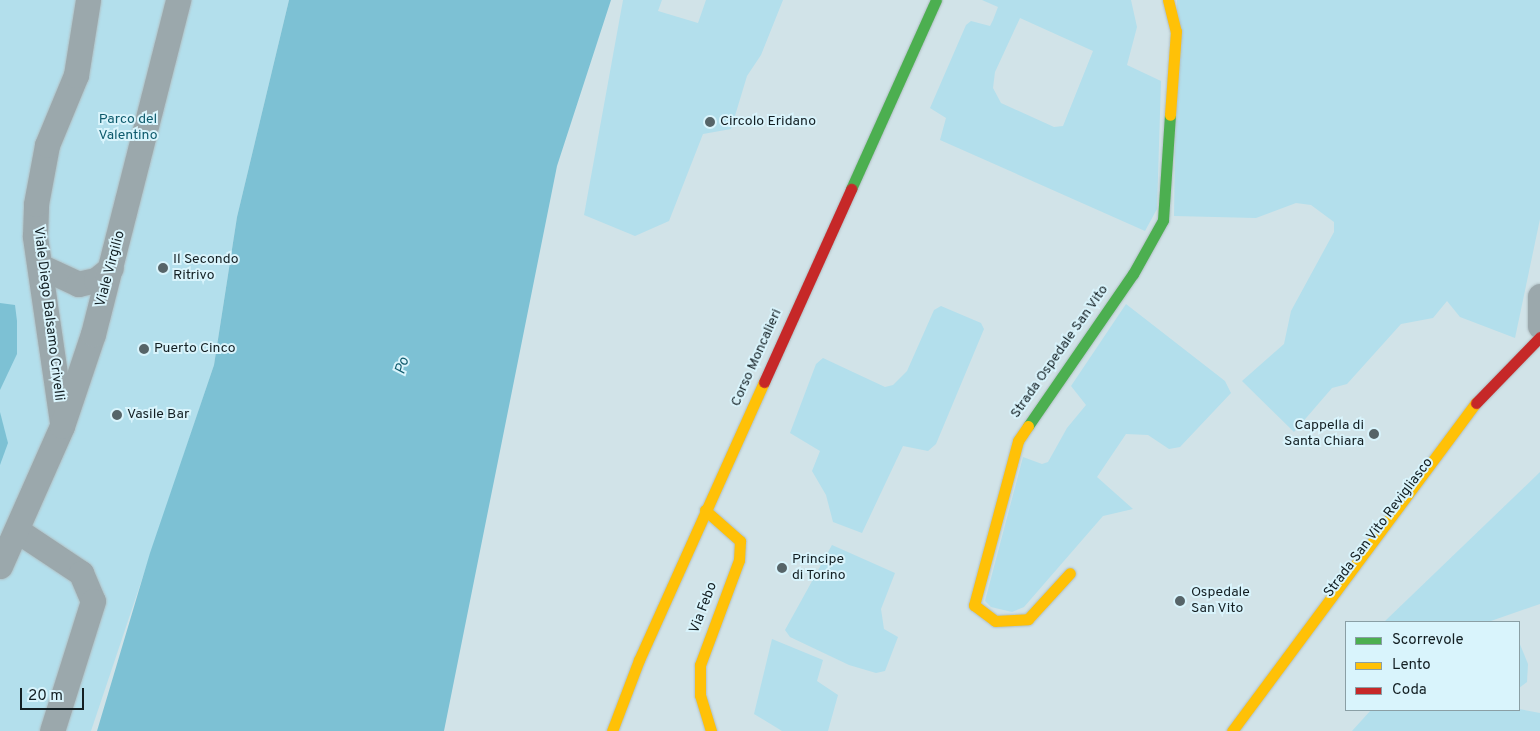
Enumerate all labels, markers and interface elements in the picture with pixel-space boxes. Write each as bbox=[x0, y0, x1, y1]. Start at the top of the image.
park label: Parco del Valentino bbox=[99, 112, 157, 144]
place label: Circolo Eridano bbox=[720, 114, 816, 130]
marker: Circolo Eridano bbox=[704, 116, 716, 128]
street label: Viale Diego Balsamo Crivelli bbox=[29, 226, 67, 402]
street label: Viale Virgilio bbox=[93, 229, 129, 309]
place label: Il Secondo Ritrivo bbox=[173, 252, 238, 284]
marker: Il Secondo Ritrivo bbox=[157, 262, 169, 274]
street label: Strada Ospedale San Vito bbox=[1008, 282, 1112, 422]
street label: Corso Moncalieri bbox=[728, 307, 786, 409]
place label: Puerto Cinco bbox=[154, 341, 236, 357]
marker: Puerto Cinco bbox=[138, 343, 150, 355]
water label: Po bbox=[392, 355, 414, 377]
place label: Vasile Bar bbox=[127, 407, 189, 423]
marker: Vasile Bar bbox=[111, 409, 123, 421]
place label: Cappella di Santa Chiara bbox=[1284, 418, 1364, 451]
marker: Cappella di Santa Chiara bbox=[1368, 428, 1380, 440]
street label: Strada San Vito Revigliasco bbox=[1321, 455, 1437, 601]
place label: Principe di Torino bbox=[792, 552, 846, 584]
marker: Principe di Torino bbox=[776, 562, 788, 574]
street label: Via Febo bbox=[687, 580, 721, 636]
place label: Ospedale San Vito bbox=[1191, 585, 1250, 618]
marker: Ospedale San Vito bbox=[1173, 594, 1187, 608]
legend bbox=[1345, 621, 1520, 711]
text: Scorrevole bbox=[1392, 631, 1464, 650]
text: Lento bbox=[1392, 656, 1431, 675]
scale bar bbox=[22, 678, 86, 710]
text: Coda bbox=[1392, 681, 1427, 700]
text: 20 m bbox=[28, 687, 63, 706]

